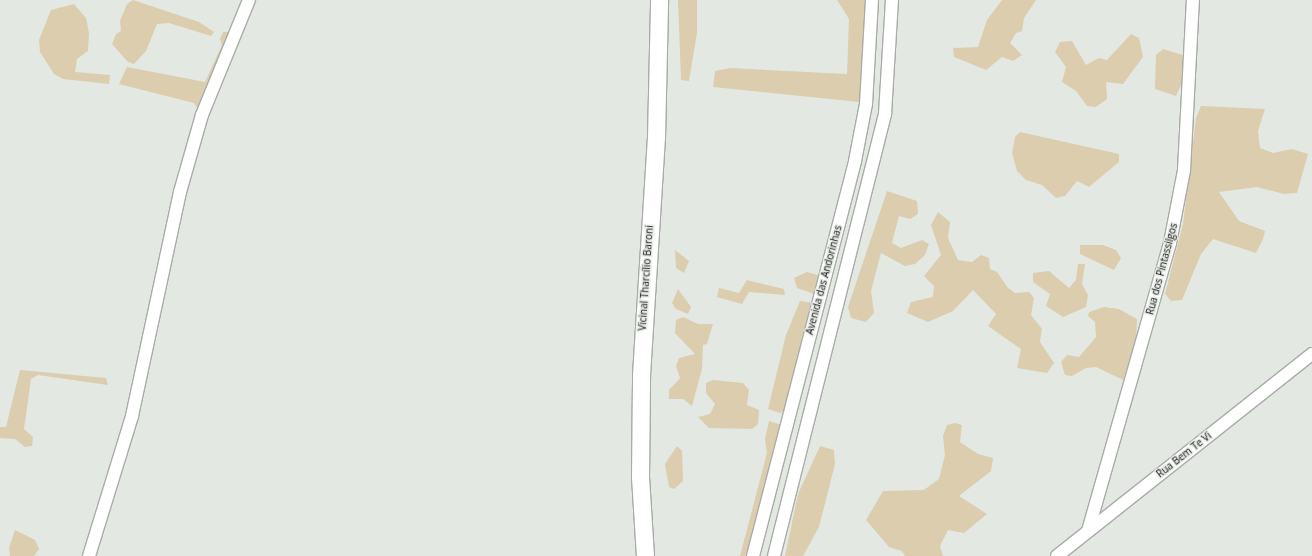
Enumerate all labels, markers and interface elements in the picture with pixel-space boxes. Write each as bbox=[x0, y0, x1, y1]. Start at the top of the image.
street label: Rua dos Pintassilgos bbox=[1144, 222, 1180, 316]
street label: Avenida das Andorinhas bbox=[804, 224, 844, 336]
street label: Vicinal Tharcílio Baroni bbox=[636, 225, 656, 331]
street label: Rua Bem Te Vi bbox=[1154, 430, 1214, 480]

